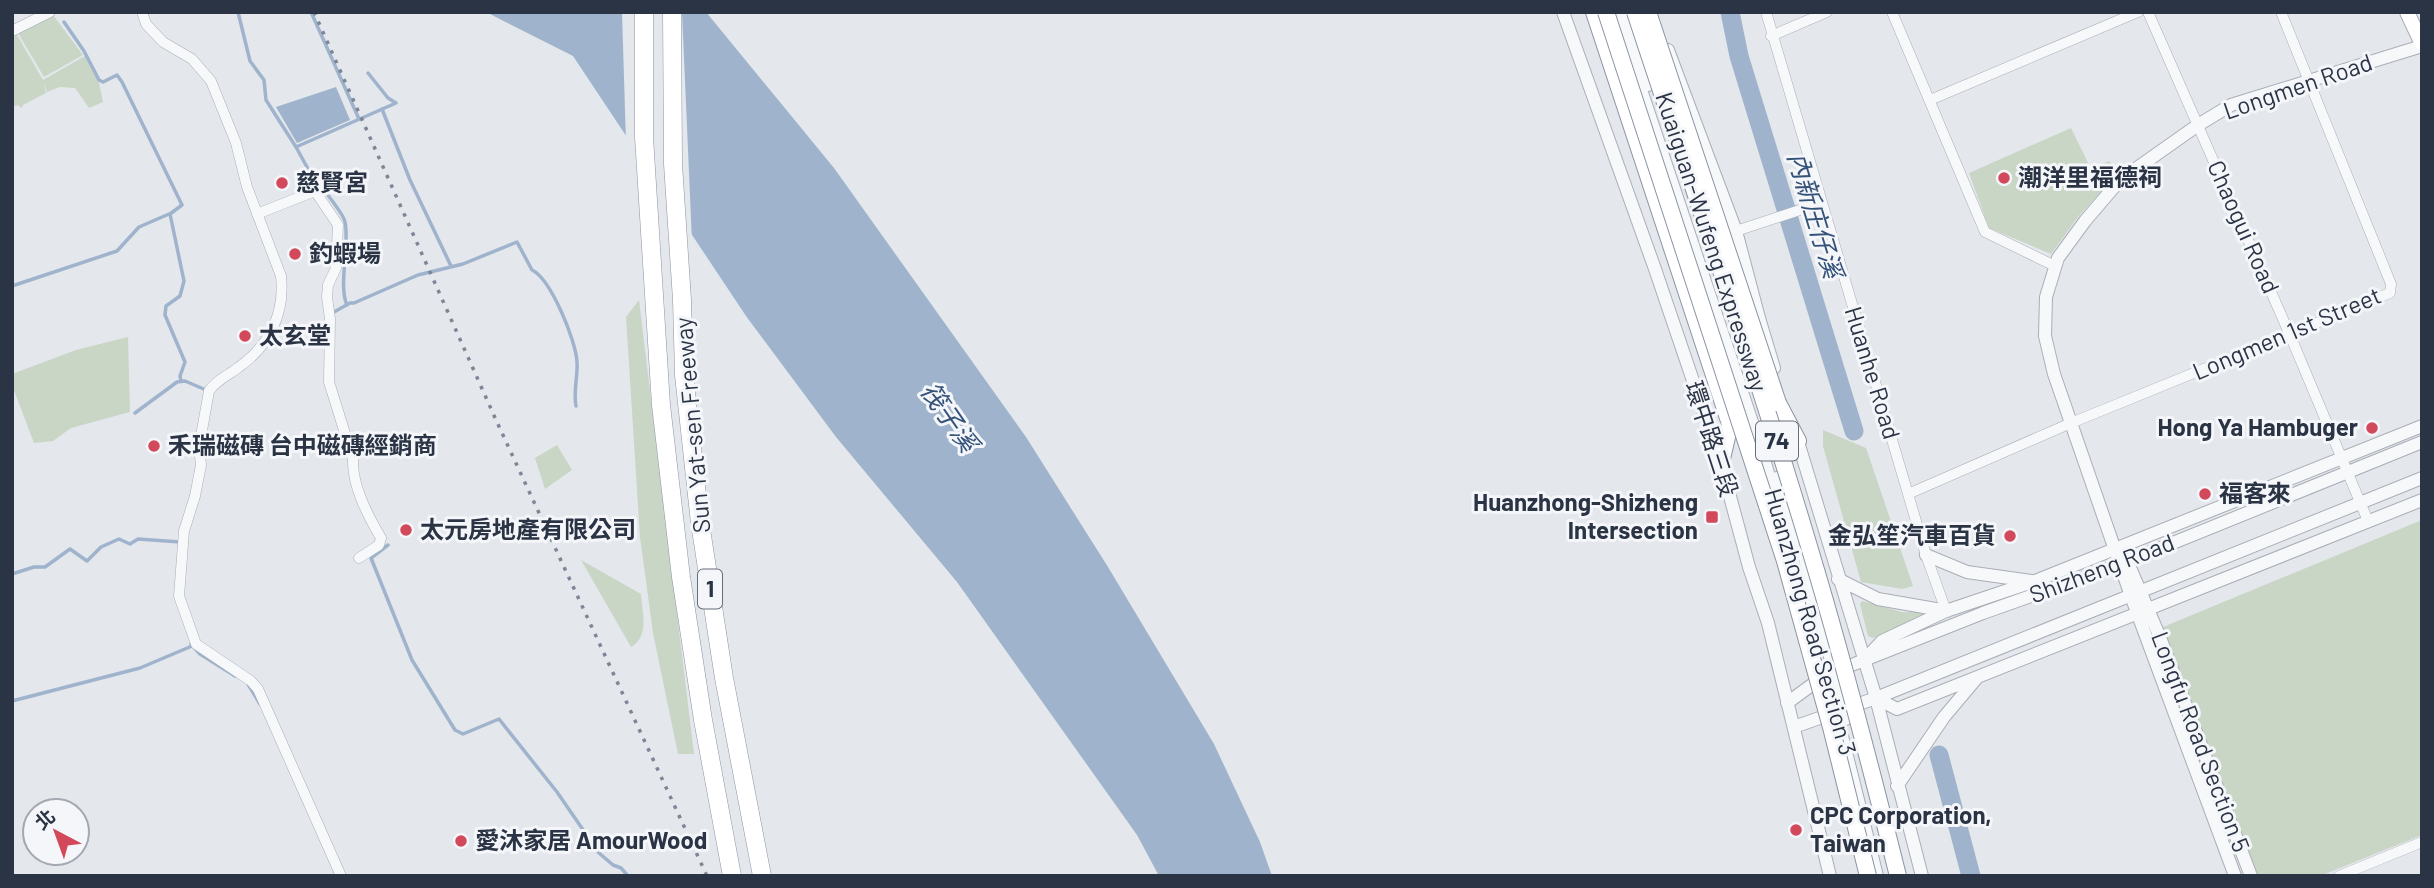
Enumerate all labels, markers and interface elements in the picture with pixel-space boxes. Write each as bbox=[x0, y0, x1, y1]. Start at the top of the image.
street label: Longmen Road bbox=[2219, 47, 2376, 125]
street label: Kuaiguan-Wufeng Expressway bbox=[1650, 88, 1775, 395]
water label: 內新庄仔溪 bbox=[1783, 148, 1851, 285]
street label: Chaogui Road bbox=[2202, 155, 2287, 297]
place label: 潮洋里福德祠 bbox=[2018, 162, 2162, 191]
place label: 慈賢宮 bbox=[296, 167, 368, 196]
marker: 潮洋里福德祠 bbox=[1996, 170, 2012, 186]
marker: 慈賢宮 bbox=[274, 175, 290, 191]
place label: 釣蝦場 bbox=[309, 238, 381, 267]
marker: 釣蝦場 bbox=[287, 246, 303, 262]
street label: Longmen 1st Street bbox=[2188, 280, 2385, 385]
street label: Huanhe Road bbox=[1840, 303, 1907, 442]
street label: Sun Yat-sen Freeway bbox=[668, 316, 715, 534]
place label: 太玄堂 bbox=[259, 320, 331, 349]
marker: 太玄堂 bbox=[237, 328, 253, 344]
water label: 筏子溪 bbox=[915, 375, 988, 460]
street label: 環中路三段 bbox=[1680, 377, 1745, 500]
place label: Hong Ya Hambuger bbox=[2158, 412, 2358, 441]
marker: Hong Ya Hambuger bbox=[2364, 420, 2380, 436]
road number: 74 bbox=[1756, 422, 1798, 461]
place label: 禾瑞磁磚 台中磁磚經銷商 bbox=[168, 430, 437, 459]
marker: 禾瑞磁磚 台中磁磚經銷商 bbox=[146, 438, 162, 454]
place label: 福客來 bbox=[2219, 478, 2291, 507]
street label: Huanzhong Road Section 3 bbox=[1759, 485, 1863, 758]
marker: 福客來 bbox=[2197, 486, 2213, 502]
place label: Huanzhong-Shizheng Intersection bbox=[1473, 487, 1698, 544]
marker: Huanzhong-Shizheng Intersection bbox=[1704, 509, 1720, 525]
place label: 太元房地產有限公司 bbox=[420, 514, 636, 543]
place label: 金弘笙汽車百貨 bbox=[1828, 520, 1996, 549]
marker: 太元房地產有限公司 bbox=[398, 522, 414, 538]
street label: Shizheng Road bbox=[2025, 527, 2178, 609]
marker: 金弘笙汽車百貨 bbox=[2002, 528, 2018, 544]
road number: 1 bbox=[698, 569, 722, 608]
street label: Longfu Road Section 5 bbox=[2146, 627, 2257, 856]
north arrow bbox=[21, 797, 91, 867]
place label: CPC Corporation, Taiwan bbox=[1810, 800, 1992, 857]
text: 北 bbox=[30, 804, 59, 834]
marker: CPC Corporation, Taiwan bbox=[1788, 822, 1804, 838]
place label: 愛沐家居 AmourWood bbox=[475, 825, 707, 854]
marker: 愛沐家居 AmourWood bbox=[453, 833, 469, 849]

